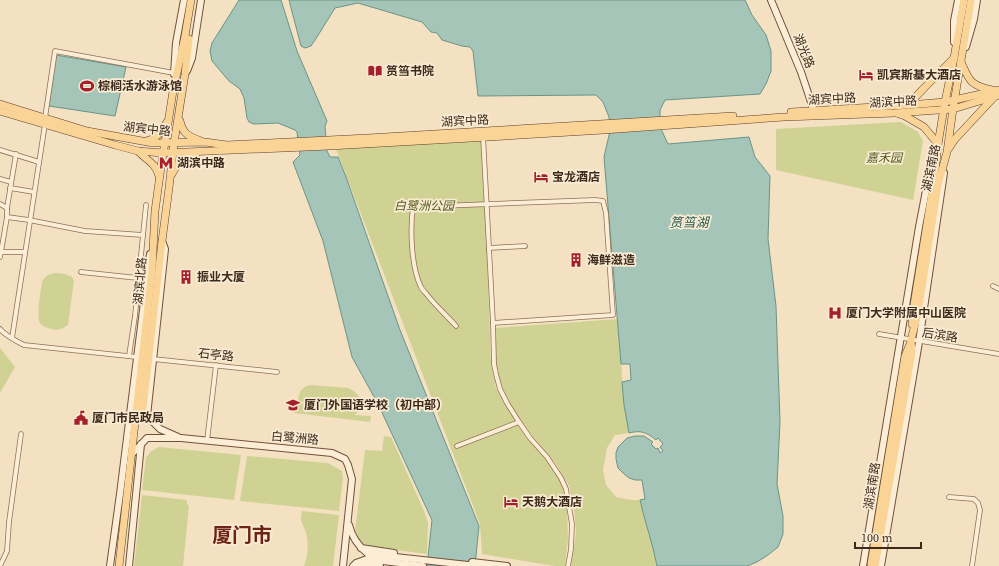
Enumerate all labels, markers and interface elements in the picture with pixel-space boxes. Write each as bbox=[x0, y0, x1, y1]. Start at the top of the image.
street label: 湖光路 bbox=[790, 31, 818, 71]
library icon: 筼筜书院 bbox=[367, 63, 383, 79]
place label: 筼筜书院 bbox=[386, 63, 434, 79]
hotel icon: 凯宾斯基大酒店 bbox=[858, 67, 874, 83]
place label: 凯宾斯基大酒店 bbox=[877, 67, 961, 83]
sports icon: 棕榈活水游泳馆 bbox=[79, 78, 95, 94]
place label: 棕榈活水游泳馆 bbox=[98, 78, 182, 94]
street label: 湖宾中路 bbox=[808, 90, 856, 108]
street label: 湖滨中路 bbox=[869, 93, 917, 111]
street label: 湖宾中路 bbox=[441, 112, 489, 130]
street label: 湖宾中路 bbox=[122, 119, 172, 139]
street label: 湖滨南路 bbox=[918, 143, 944, 193]
park label: 嘉禾园 bbox=[866, 150, 904, 166]
metro station icon: 湖滨中路 bbox=[158, 155, 174, 171]
place label: 湖滨中路 bbox=[177, 155, 225, 171]
hotel icon: 宝龙酒店 bbox=[533, 169, 549, 185]
place label: 宝龙酒店 bbox=[552, 169, 600, 185]
park label: 白鹭洲公园 bbox=[394, 198, 456, 214]
water label: 筼筜湖 bbox=[669, 214, 710, 231]
building icon: 海鲜滋造 bbox=[568, 252, 584, 268]
place label: 海鲜滋造 bbox=[587, 252, 635, 268]
street label: 湖滨北路 bbox=[130, 256, 150, 306]
building icon: 振业大厦 bbox=[178, 269, 194, 285]
place label: 振业大厦 bbox=[197, 269, 245, 285]
hospital icon: 厦门大学附属中山医院 bbox=[827, 305, 843, 321]
place label: 厦门大学附属中山医院 bbox=[846, 305, 966, 321]
street label: 后滨路 bbox=[921, 324, 959, 346]
street label: 石亭路 bbox=[197, 345, 235, 365]
school or university icon: 厦门外国语学校（初中部） bbox=[285, 397, 301, 413]
place label: 厦门外国语学校（初中部） bbox=[304, 397, 448, 413]
public building icon: 厦门市民政局 bbox=[73, 410, 89, 426]
place label: 厦门市民政局 bbox=[92, 410, 164, 426]
street label: 白鹭洲路 bbox=[270, 428, 320, 448]
street label: 湖滨南路 bbox=[860, 461, 884, 511]
hotel icon: 天鹅大酒店 bbox=[503, 494, 519, 510]
place label: 天鹅大酒店 bbox=[522, 494, 582, 510]
district label: 厦门市 bbox=[212, 521, 272, 549]
scale bar bbox=[855, 524, 921, 550]
text: 100 m bbox=[861, 530, 893, 546]

